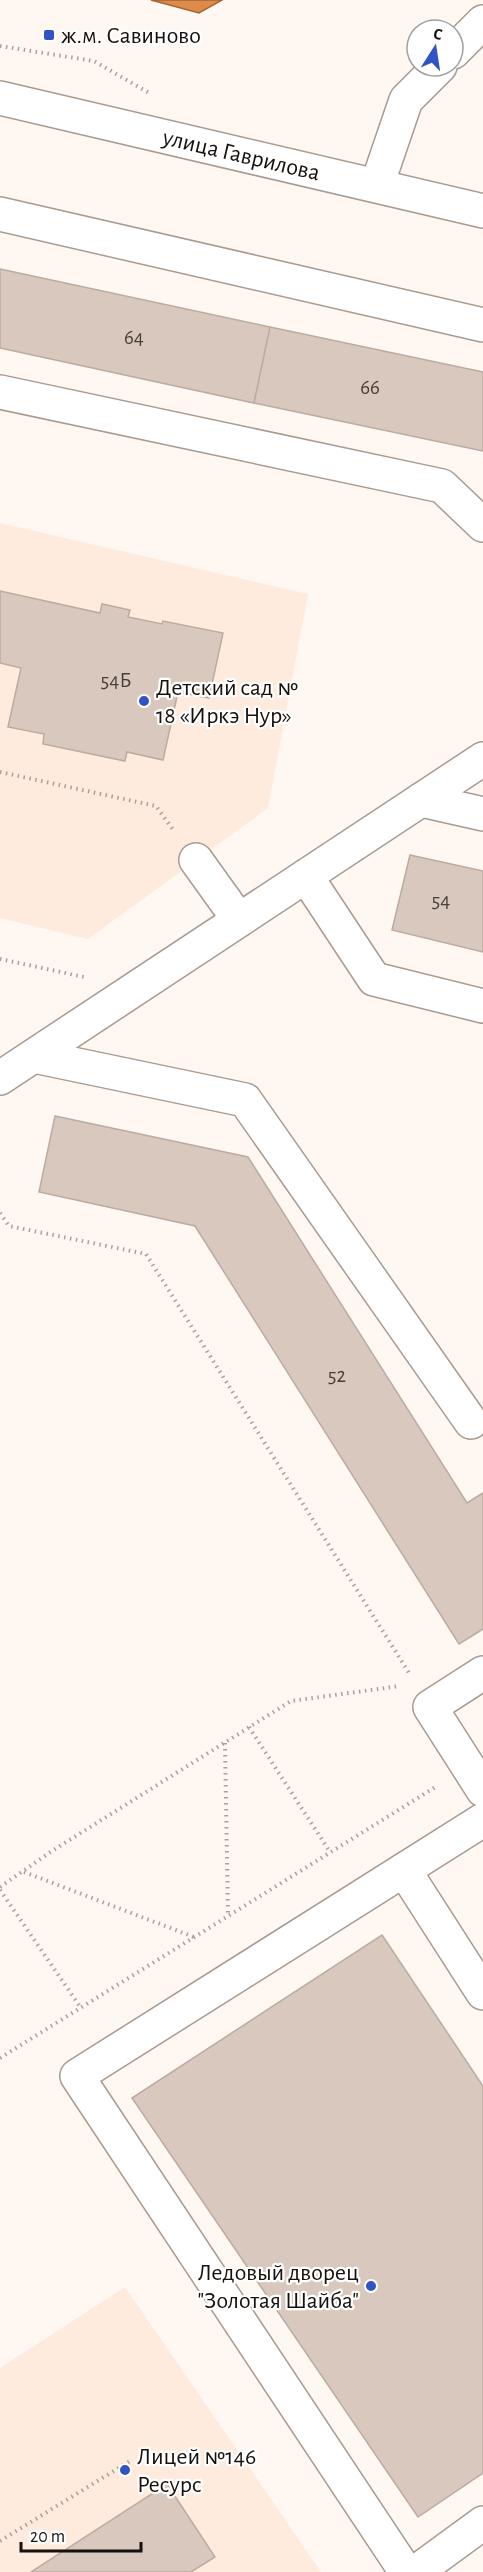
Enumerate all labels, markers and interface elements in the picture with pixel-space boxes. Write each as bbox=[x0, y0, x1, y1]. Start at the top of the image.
north arrow bbox=[405, 18, 465, 78]
place label: ж.м. Савиново bbox=[61, 24, 201, 48]
text: С bbox=[432, 26, 444, 43]
marker: ж.м. Савиново bbox=[42, 28, 56, 42]
street label: улица Гаврилова bbox=[159, 125, 322, 185]
house number: 64 bbox=[124, 327, 144, 348]
house number: 66 bbox=[360, 377, 380, 398]
house number: 54Б bbox=[101, 670, 131, 691]
place label: Детский сад № 18 «Иркэ Нур» bbox=[156, 676, 298, 728]
marker: Детский сад № 18 «Иркэ Нур» bbox=[137, 694, 151, 708]
house number: 54 bbox=[432, 890, 450, 911]
house number: 52 bbox=[328, 1365, 346, 1386]
place label: Ледовый дворец "Золотая Шайба" bbox=[197, 2261, 359, 2313]
marker: Ледовый дворец "Золотая Шайба" bbox=[364, 2279, 378, 2293]
place label: Лицей №146 Ресурс bbox=[137, 2445, 256, 2497]
marker: Лицей №146 Ресурс bbox=[118, 2463, 132, 2477]
scale bar bbox=[21, 2515, 141, 2553]
text: 20 m bbox=[30, 2528, 65, 2546]

